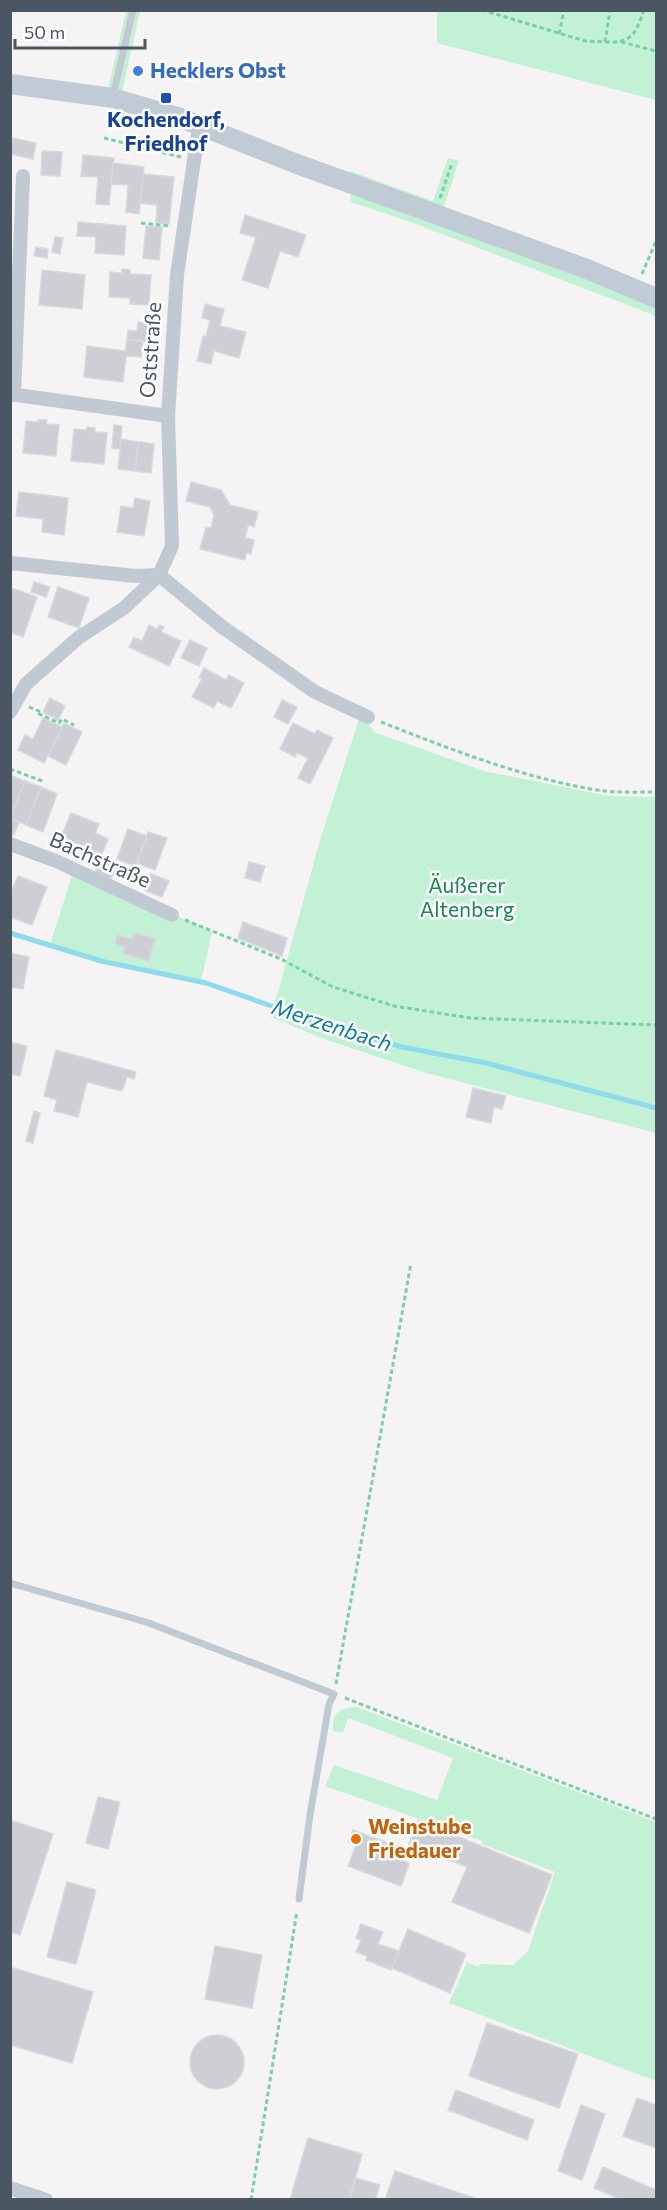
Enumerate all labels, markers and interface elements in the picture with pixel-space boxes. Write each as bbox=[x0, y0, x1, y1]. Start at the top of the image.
scale bar bbox=[15, 12, 146, 50]
text: 50 m bbox=[24, 21, 65, 43]
place label: Hecklers Obst bbox=[150, 57, 286, 82]
marker: Hecklers Obst bbox=[131, 64, 145, 78]
marker: Kochendorf, Friedhof bbox=[159, 91, 173, 105]
place label: Kochendorf, Friedhof bbox=[107, 106, 225, 155]
street label: Oststraße bbox=[134, 301, 165, 399]
street label: Bachstraße bbox=[46, 825, 155, 892]
park label: Äußerer Altenberg bbox=[420, 872, 514, 921]
water label: Merzenbach bbox=[269, 992, 396, 1057]
place label: Weinstube Friedauer bbox=[368, 1813, 472, 1862]
marker: Weinstube Friedauer bbox=[349, 1832, 363, 1846]

